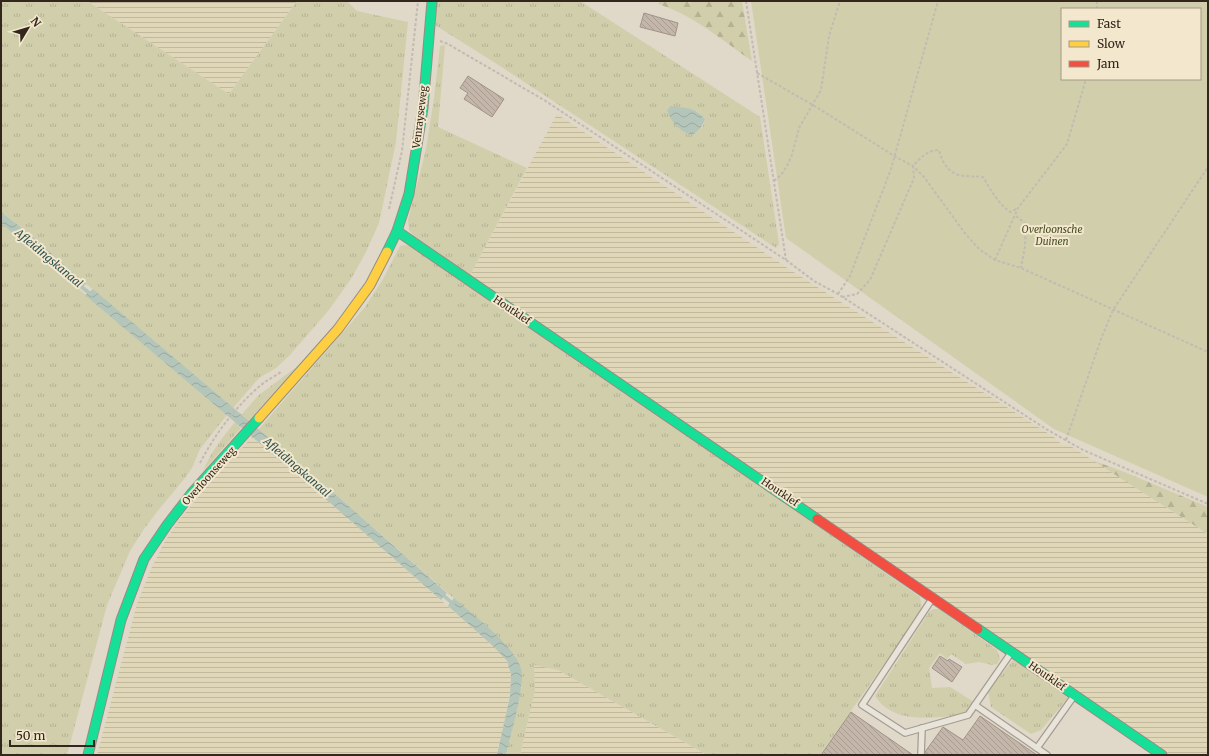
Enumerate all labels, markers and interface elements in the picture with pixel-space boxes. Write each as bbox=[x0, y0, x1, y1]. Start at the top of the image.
north arrow bbox=[8, 8, 48, 48]
legend bbox=[1061, 8, 1201, 80]
text: N bbox=[28, 14, 44, 30]
text: Fast bbox=[1097, 16, 1121, 31]
text: Slow bbox=[1097, 36, 1126, 51]
text: Jam bbox=[1096, 56, 1120, 71]
street label: Venrayseweg bbox=[410, 85, 430, 150]
park label: Overloonsche Duinen bbox=[1022, 223, 1082, 248]
water label: Afleidingskanaal bbox=[12, 225, 86, 290]
street label: Houtklef bbox=[491, 293, 534, 328]
water label: Afleidingskanaal bbox=[260, 433, 333, 500]
street label: Overloonseweg bbox=[179, 444, 239, 508]
street label: Houtklef bbox=[759, 475, 802, 510]
street label: Houtklef bbox=[1026, 659, 1069, 694]
scale bar bbox=[10, 722, 94, 748]
text: 50 m bbox=[16, 728, 45, 743]

